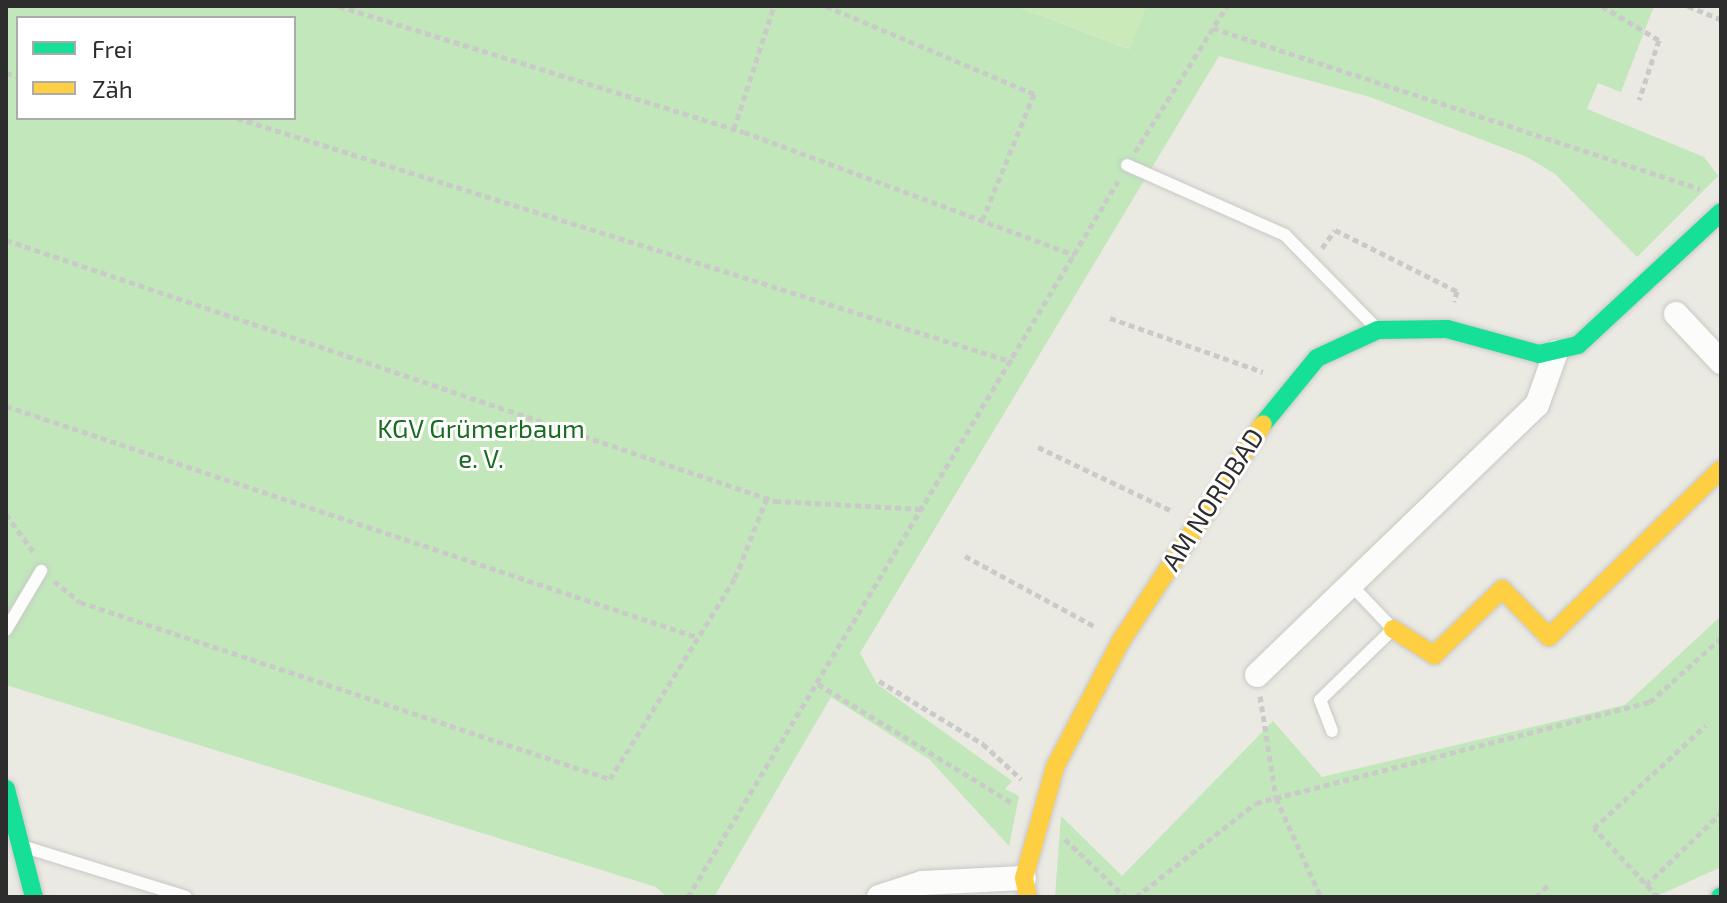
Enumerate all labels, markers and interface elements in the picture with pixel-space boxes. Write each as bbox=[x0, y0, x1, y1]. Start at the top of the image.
legend bbox=[16, 16, 296, 120]
text: Frei bbox=[92, 34, 133, 63]
text: Zäh bbox=[92, 74, 133, 103]
park label: KGV Grümerbaum e. V. bbox=[377, 412, 585, 474]
street label: AM NORDBAD bbox=[1154, 422, 1270, 576]

